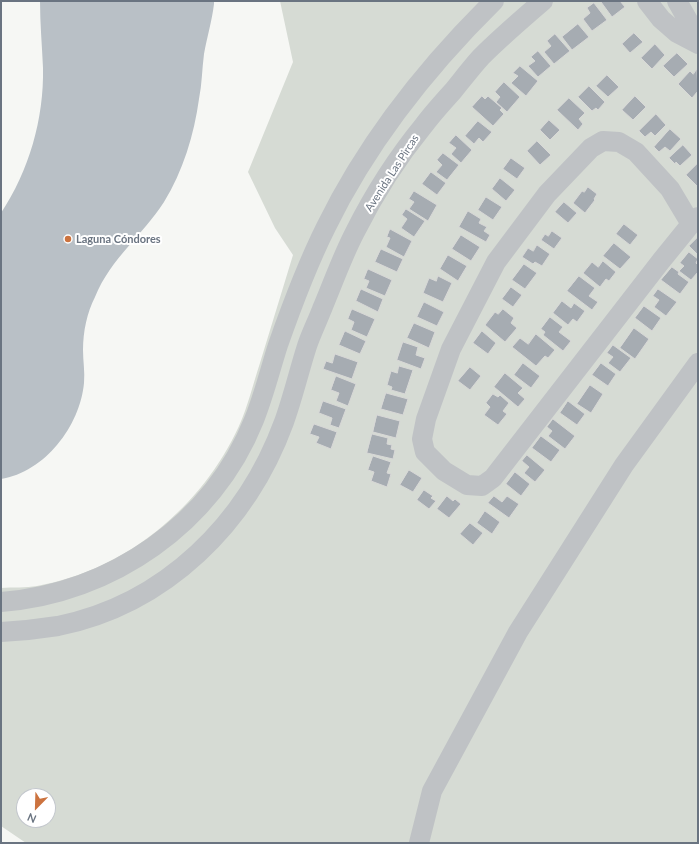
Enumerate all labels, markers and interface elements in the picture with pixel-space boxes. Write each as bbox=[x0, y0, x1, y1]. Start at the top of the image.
street label: Avenida Las Pircas bbox=[362, 132, 422, 214]
place label: Laguna Cóndores bbox=[76, 232, 161, 246]
marker: Laguna Cóndores bbox=[63, 234, 73, 244]
north arrow bbox=[16, 788, 56, 828]
text: N bbox=[25, 811, 38, 826]

